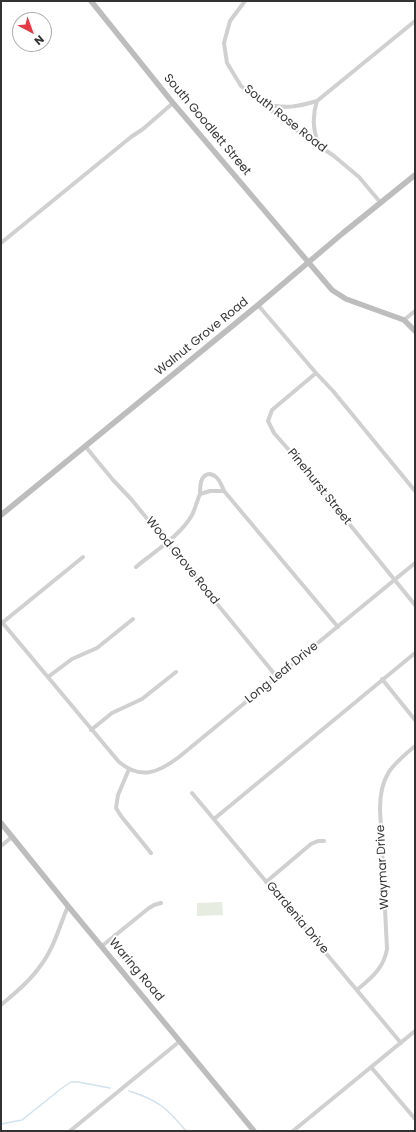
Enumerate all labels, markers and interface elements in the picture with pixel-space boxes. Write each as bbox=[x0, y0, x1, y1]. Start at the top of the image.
north arrow bbox=[12, 12, 52, 52]
text: N bbox=[31, 32, 48, 49]
street label: South Goodlett Street bbox=[160, 71, 254, 179]
street label: South Rose Road bbox=[241, 82, 329, 156]
street label: Walnut Grove Road bbox=[152, 295, 252, 379]
street label: Pinehurst Street bbox=[284, 446, 354, 528]
street label: Wood Grove Road bbox=[142, 514, 222, 608]
street label: Long Leaf Drive bbox=[243, 639, 321, 707]
street label: Waymar Drive bbox=[374, 824, 392, 910]
street label: Gardenia Drive bbox=[263, 879, 331, 957]
street label: Waring Road bbox=[106, 936, 166, 1004]

